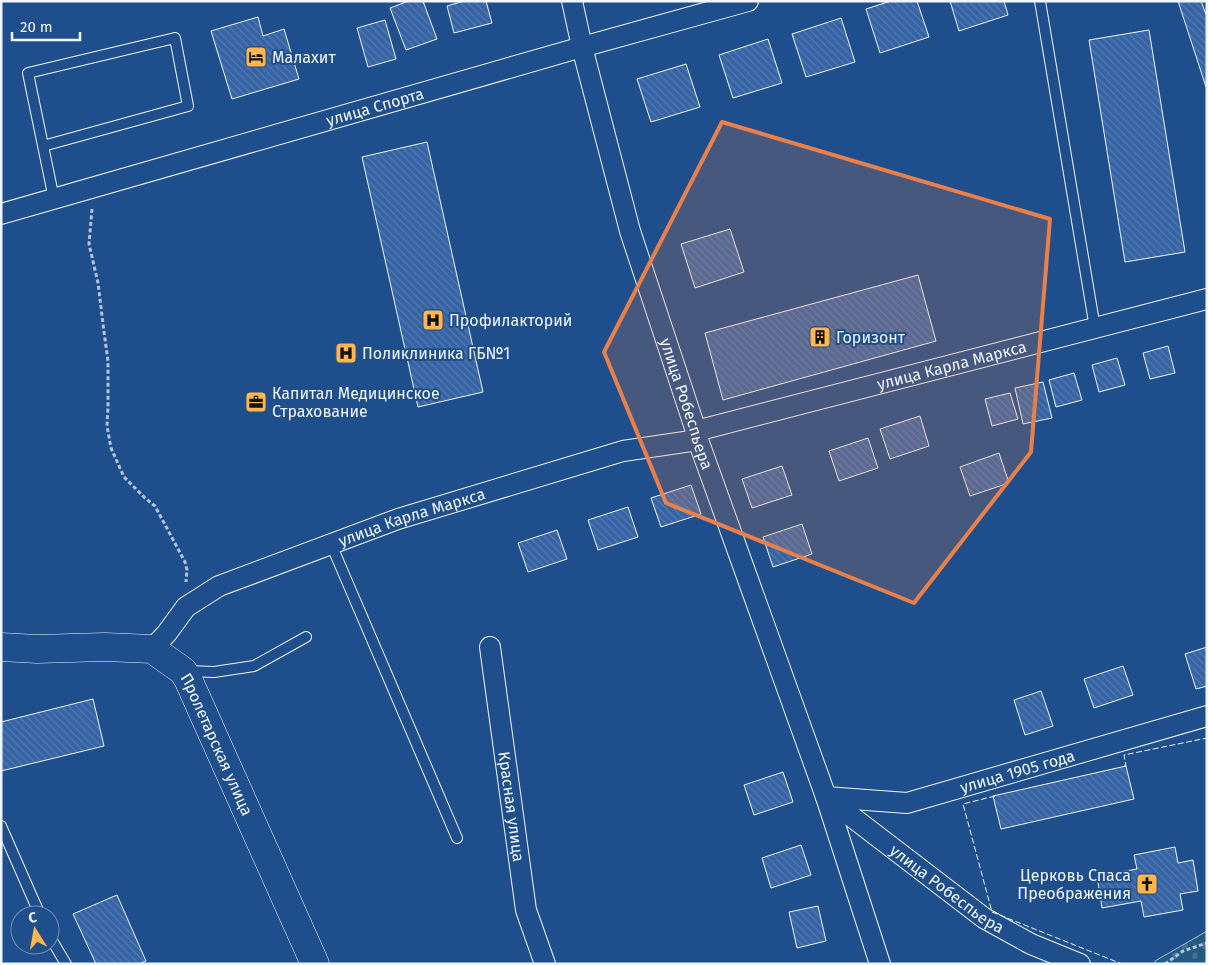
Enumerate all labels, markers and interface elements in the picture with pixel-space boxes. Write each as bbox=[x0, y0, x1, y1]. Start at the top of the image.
scale bar bbox=[12, 10, 80, 42]
text: 20 m bbox=[20, 18, 53, 36]
hotel icon: Малахит bbox=[244, 45, 268, 69]
place label: Малахит bbox=[272, 48, 336, 67]
street label: улица Спорта bbox=[324, 83, 426, 130]
hospital icon: Профилакторий bbox=[421, 308, 445, 332]
place label: Профилакторий bbox=[449, 311, 572, 330]
building icon: Горизонт bbox=[808, 325, 832, 349]
place label: Горизонт bbox=[836, 328, 906, 347]
street label: улица Робеспьера bbox=[656, 335, 717, 472]
street label: улица Карла Маркса bbox=[875, 337, 1028, 393]
hospital icon: Поликлиника ГБ№1 bbox=[334, 341, 358, 365]
place label: Поликлиника ГБ№1 bbox=[362, 344, 510, 363]
place label: Капитал Медицинское Страхование bbox=[272, 384, 440, 421]
office icon: Капитал Медицинское Страхование bbox=[244, 390, 268, 414]
street label: улица Карла Маркса bbox=[336, 484, 487, 550]
street label: Пролетарская улица bbox=[177, 669, 257, 818]
street label: улица 1905 года bbox=[958, 745, 1077, 797]
street label: Красная улица bbox=[495, 750, 529, 863]
street label: улица Робеспьера bbox=[886, 840, 1008, 937]
place label: Церковь Спаса Преображения bbox=[1017, 866, 1131, 903]
church icon: Церковь Спаса Преображения bbox=[1135, 872, 1159, 896]
north arrow bbox=[10, 905, 60, 955]
text: С bbox=[27, 909, 38, 927]

